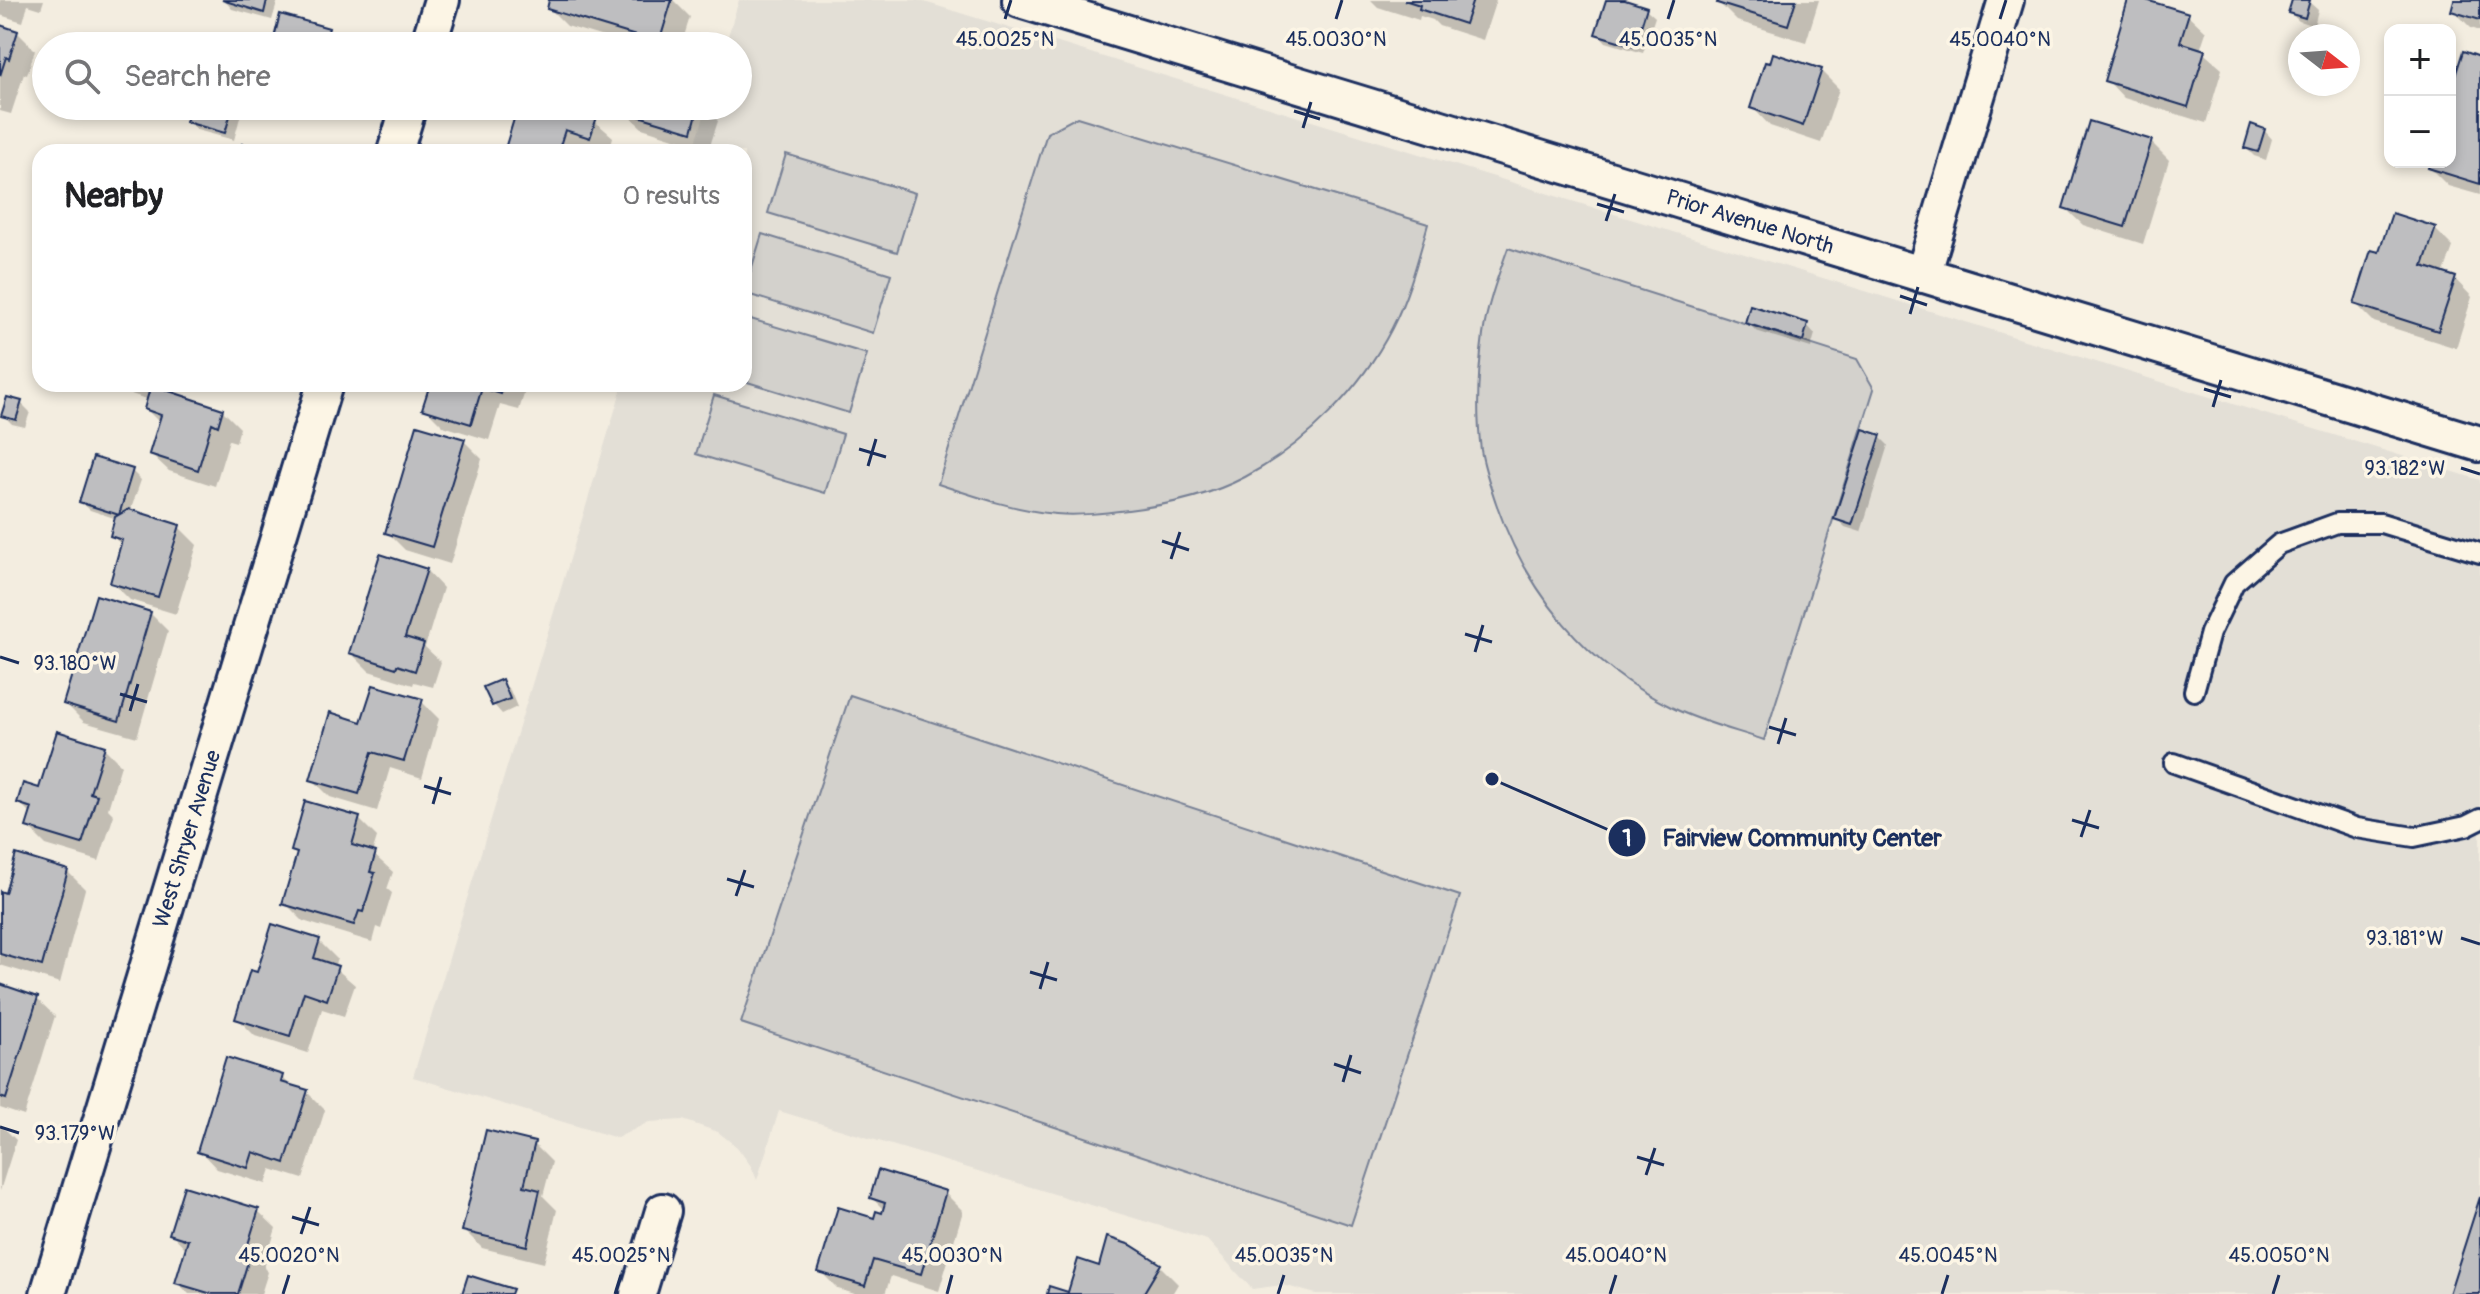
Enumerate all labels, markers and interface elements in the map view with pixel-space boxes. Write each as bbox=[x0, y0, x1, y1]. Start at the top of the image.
north arrow bbox=[2288, 24, 2360, 96]
map controls bbox=[2384, 24, 2456, 168]
button: + bbox=[2384, 24, 2456, 96]
text: 45.0025°N bbox=[956, 27, 1054, 52]
text: 45.0030°N bbox=[1285, 27, 1387, 52]
text: 45.0035°N bbox=[1619, 27, 1717, 52]
text: 45.0040°N bbox=[1949, 27, 2051, 52]
search box bbox=[32, 32, 752, 120]
icon: search bbox=[60, 54, 104, 98]
text: Search here bbox=[124, 58, 271, 95]
button: − bbox=[2384, 96, 2456, 168]
text: Nearby bbox=[64, 175, 163, 218]
text: 0 results bbox=[623, 180, 720, 212]
street label: Prior Avenue North bbox=[1663, 183, 1837, 261]
text: 93.182°W bbox=[2365, 456, 2445, 481]
text: 93.180°W bbox=[33, 651, 117, 676]
street label: West Shryer Avenue bbox=[147, 747, 227, 931]
callout: Fairview Community Center bbox=[1607, 814, 1958, 862]
text: 1 bbox=[1622, 824, 1632, 853]
text: Fairview Community Center bbox=[1662, 824, 1942, 853]
text: 93.181°W bbox=[2366, 926, 2444, 951]
text: 93.179°W bbox=[35, 1121, 115, 1146]
text: 45.0020°N bbox=[238, 1243, 340, 1268]
text: 45.0025°N bbox=[572, 1243, 670, 1268]
text: 45.0030°N bbox=[901, 1243, 1003, 1268]
text: 45.0035°N bbox=[1235, 1243, 1333, 1268]
text: 45.0040°N bbox=[1565, 1243, 1667, 1268]
text: 45.0045°N bbox=[1899, 1243, 1997, 1268]
text: 45.0050°N bbox=[2229, 1243, 2329, 1268]

